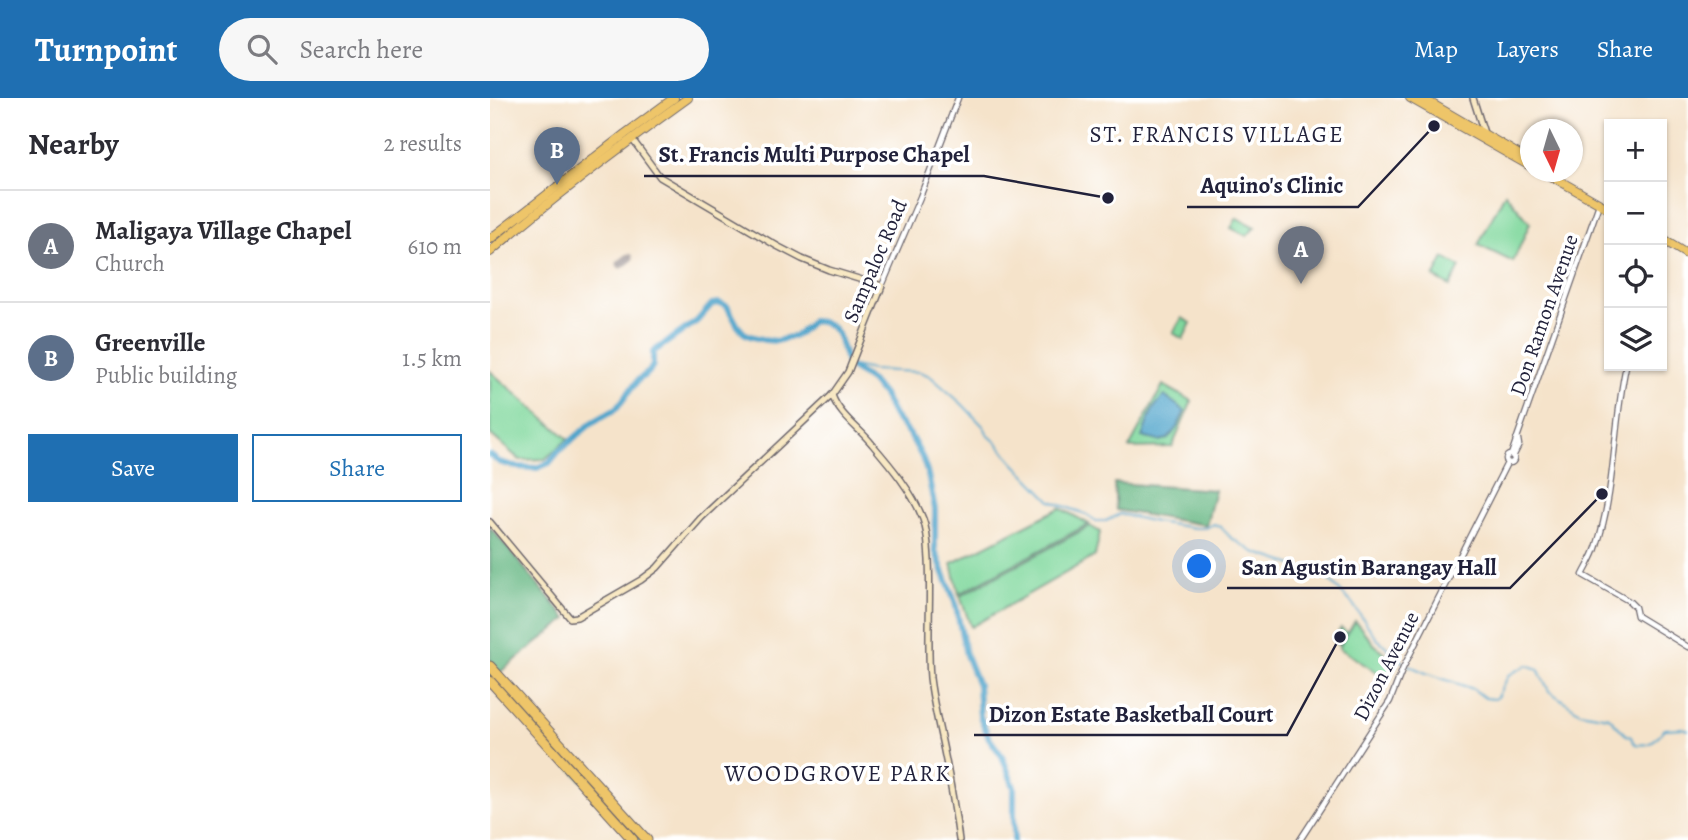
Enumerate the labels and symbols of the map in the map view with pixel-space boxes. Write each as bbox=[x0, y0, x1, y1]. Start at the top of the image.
district label: ST. FRANCIS VILLAGE bbox=[1089, 119, 1345, 150]
north arrow bbox=[1520, 119, 1583, 182]
pin: B bbox=[534, 127, 580, 185]
callout: St. Francis Multi Purpose Chapel bbox=[644, 132, 984, 176]
text: St. Francis Multi Purpose Chapel bbox=[658, 139, 970, 170]
callout: Aquino's Clinic bbox=[1187, 163, 1358, 207]
text: Aquino's Clinic bbox=[1200, 170, 1344, 201]
street label: Sampaloc Road bbox=[836, 194, 914, 327]
pin: A bbox=[1278, 226, 1324, 284]
street label: Don Ramon Avenue bbox=[1503, 230, 1585, 400]
callout: San Agustin Barangay Hall bbox=[1227, 544, 1510, 588]
your location bbox=[1182, 549, 1216, 583]
text: San Agustin Barangay Hall bbox=[1241, 552, 1497, 583]
street label: Dizon Avenue bbox=[1347, 607, 1425, 725]
callout: Dizon Estate Basketball Court bbox=[974, 691, 1287, 735]
text: Dizon Estate Basketball Court bbox=[988, 699, 1274, 730]
district label: WOODGROVE PARK bbox=[723, 758, 952, 789]

